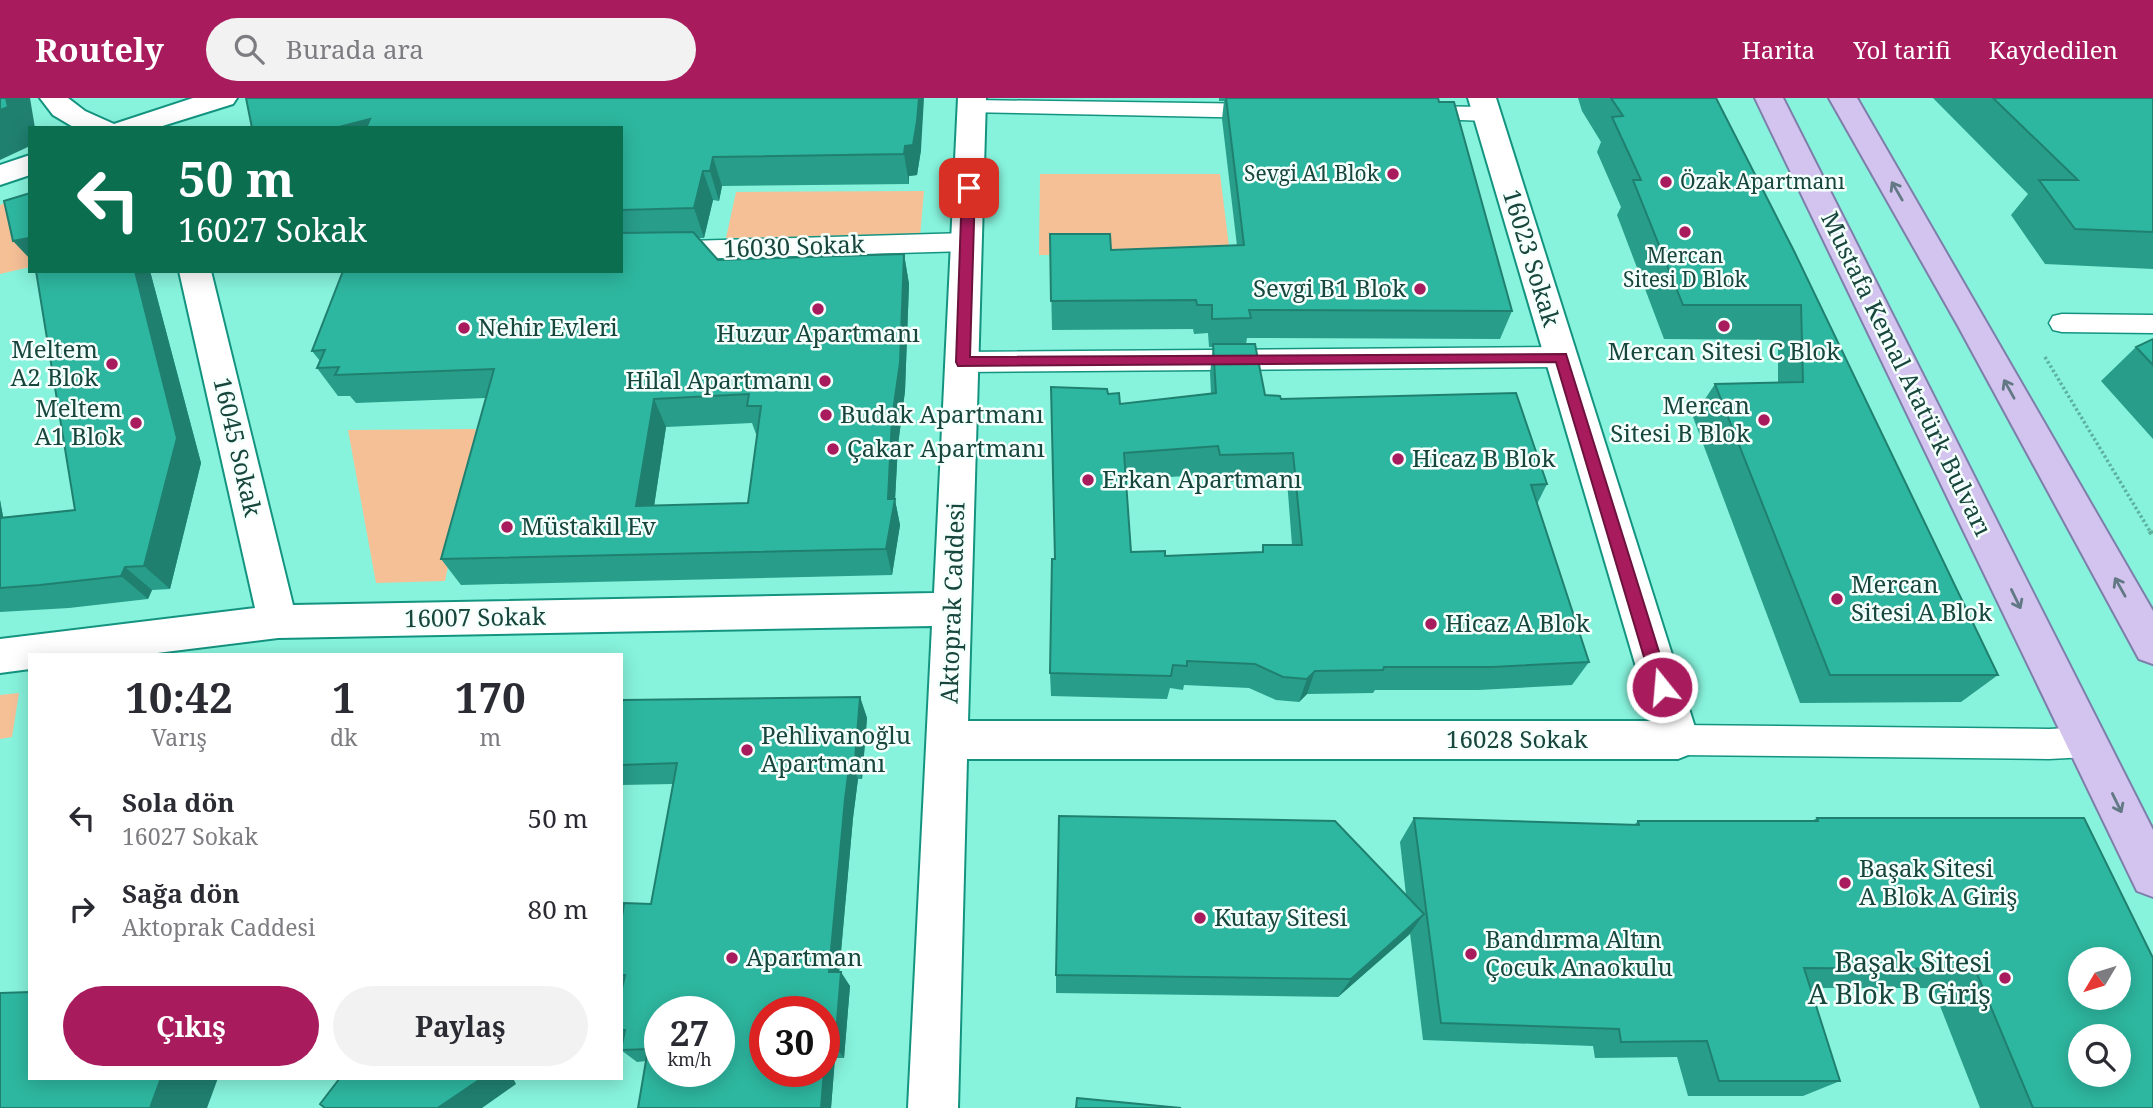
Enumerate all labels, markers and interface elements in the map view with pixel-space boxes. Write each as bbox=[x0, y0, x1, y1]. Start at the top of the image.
search box bbox=[206, 18, 696, 81]
text: Routely bbox=[35, 27, 164, 72]
icon: search bbox=[230, 30, 268, 68]
text: Burada ara bbox=[286, 31, 424, 67]
text: Harita bbox=[1742, 33, 1815, 66]
text: Yol tarifi bbox=[1853, 33, 1951, 66]
text: Kaydedilen bbox=[1989, 33, 2118, 66]
text: 50 m bbox=[178, 145, 294, 211]
icon: left bbox=[63, 154, 154, 245]
pin bbox=[939, 158, 999, 218]
place label: Sevgi A1 Blok bbox=[1244, 159, 1380, 187]
marker: Sevgi A1 Blok bbox=[1385, 166, 1401, 182]
place label: Özak Apartmanı bbox=[1680, 167, 1845, 195]
icon: arrive bbox=[950, 169, 988, 207]
marker: Özak Apartmanı bbox=[1658, 174, 1674, 190]
one-way arrow bbox=[1890, 181, 1903, 202]
street label: 16023 Sokak bbox=[1496, 185, 1569, 331]
street label: Mustafa Kemal Atatürk Bulvarı bbox=[1814, 206, 2001, 541]
text: 16027 Sokak bbox=[178, 208, 367, 251]
marker: Mercan Sitesi D Blok bbox=[1677, 224, 1693, 240]
street label: 16030 Sokak bbox=[723, 227, 866, 264]
place label: Mercan Sitesi D Blok bbox=[1623, 241, 1748, 293]
place label: Sevgi B1 Blok bbox=[1253, 271, 1407, 304]
marker: Sevgi B1 Blok bbox=[1412, 281, 1428, 297]
marker: Huzur Apartmanı bbox=[810, 301, 826, 317]
place label: Nehir Evleri bbox=[478, 310, 618, 343]
place label: Huzur Apartmanı bbox=[716, 316, 920, 349]
marker: Mercan Sitesi C Blok bbox=[1716, 318, 1732, 334]
marker: Nehir Evleri bbox=[456, 320, 472, 336]
place label: Meltem A2 Blok bbox=[10, 332, 99, 393]
place label: Mercan Sitesi C Blok bbox=[1608, 334, 1841, 367]
marker: Meltem A2 Blok bbox=[104, 356, 120, 372]
place label: Hilal Apartmanı bbox=[625, 363, 811, 396]
marker: Hilal Apartmanı bbox=[817, 373, 833, 389]
street label: 16045 Sokak bbox=[206, 374, 271, 520]
one-way arrow bbox=[2002, 379, 2016, 399]
place label: Mercan Sitesi B Blok bbox=[1610, 388, 1751, 449]
place label: Meltem A1 Blok bbox=[34, 391, 123, 452]
place label: Budak Apartmanı bbox=[840, 397, 1044, 430]
marker: Budak Apartmanı bbox=[818, 407, 834, 423]
marker: Mercan Sitesi B Blok bbox=[1756, 412, 1772, 428]
marker: Meltem A1 Blok bbox=[128, 415, 144, 431]
place label: Çakar Apartmanı bbox=[847, 431, 1045, 464]
marker: Çakar Apartmanı bbox=[825, 441, 841, 457]
place label: Hicaz B Blok bbox=[1412, 441, 1556, 474]
marker: Hicaz B Blok bbox=[1390, 451, 1406, 467]
place label: Erkan Apartmanı bbox=[1102, 462, 1302, 495]
marker: Erkan Apartmanı bbox=[1080, 472, 1096, 488]
street label: Aktoprak Caddesi bbox=[931, 501, 972, 704]
place label: Müstakil Ev bbox=[521, 509, 656, 542]
marker: Müstakil Ev bbox=[499, 519, 515, 535]
place label: Mercan Sitesi A Blok bbox=[1851, 567, 1993, 628]
one-way arrow bbox=[2113, 578, 2127, 598]
one-way arrow bbox=[2010, 588, 2024, 609]
marker: Mercan Sitesi A Blok bbox=[1829, 591, 1845, 607]
street label: 16007 Sokak bbox=[404, 599, 547, 634]
place label: Hicaz A Blok bbox=[1445, 606, 1591, 639]
marker: Hicaz A Blok bbox=[1423, 616, 1439, 632]
position arrow bbox=[1625, 650, 1699, 724]
text: 10:42 bbox=[125, 668, 233, 725]
text: 1 bbox=[332, 668, 356, 725]
text: 170 bbox=[455, 668, 526, 725]
place label: Pehlivanoğlu Apartmanı bbox=[761, 718, 911, 779]
text: Varış bbox=[151, 721, 207, 753]
text: dk bbox=[330, 721, 358, 753]
text: m bbox=[479, 721, 501, 753]
street label: 16028 Sokak bbox=[1446, 722, 1589, 755]
marker: Pehlivanoğlu Apartmanı bbox=[739, 742, 755, 758]
text: Sola dön bbox=[122, 784, 235, 820]
one-way arrow bbox=[2110, 792, 2124, 813]
icon: left bbox=[63, 799, 101, 837]
text: 50 m bbox=[528, 800, 588, 836]
text: 16027 Sokak bbox=[122, 820, 258, 852]
place label: Başak Sitesi A Blok A Giriş bbox=[1859, 851, 2017, 912]
text: Sağa dön bbox=[122, 875, 240, 911]
marker: Başak Sitesi A Blok A Giriş bbox=[1837, 875, 1853, 891]
icon: right bbox=[63, 890, 101, 928]
text: 80 m bbox=[528, 891, 588, 927]
place label: Kutay Sitesi bbox=[1214, 900, 1348, 933]
marker: Kutay Sitesi bbox=[1192, 910, 1208, 926]
text: Aktoprak Caddesi bbox=[122, 911, 315, 943]
place label: Bandırma Altın Çocuk Anaokulu bbox=[1485, 922, 1673, 983]
place label: Apartman bbox=[746, 940, 863, 973]
place label: Başak Sitesi A Blok B Giriş bbox=[1808, 942, 1991, 1012]
marker: Bandırma Altın Çocuk Anaokulu bbox=[1463, 946, 1479, 962]
north arrow bbox=[2068, 947, 2132, 1010]
map controls bbox=[2068, 947, 2131, 1087]
marker: Apartman bbox=[724, 950, 740, 966]
marker: Başak Sitesi A Blok B Giriş bbox=[1997, 970, 2013, 986]
button: Çıkış bbox=[63, 986, 319, 1066]
button: Paylaş bbox=[333, 986, 588, 1066]
speed limit sign: 30 bbox=[749, 996, 840, 1087]
text: 27 bbox=[670, 1009, 709, 1056]
button: search bbox=[2068, 1024, 2131, 1087]
text: km/h bbox=[667, 1047, 712, 1071]

